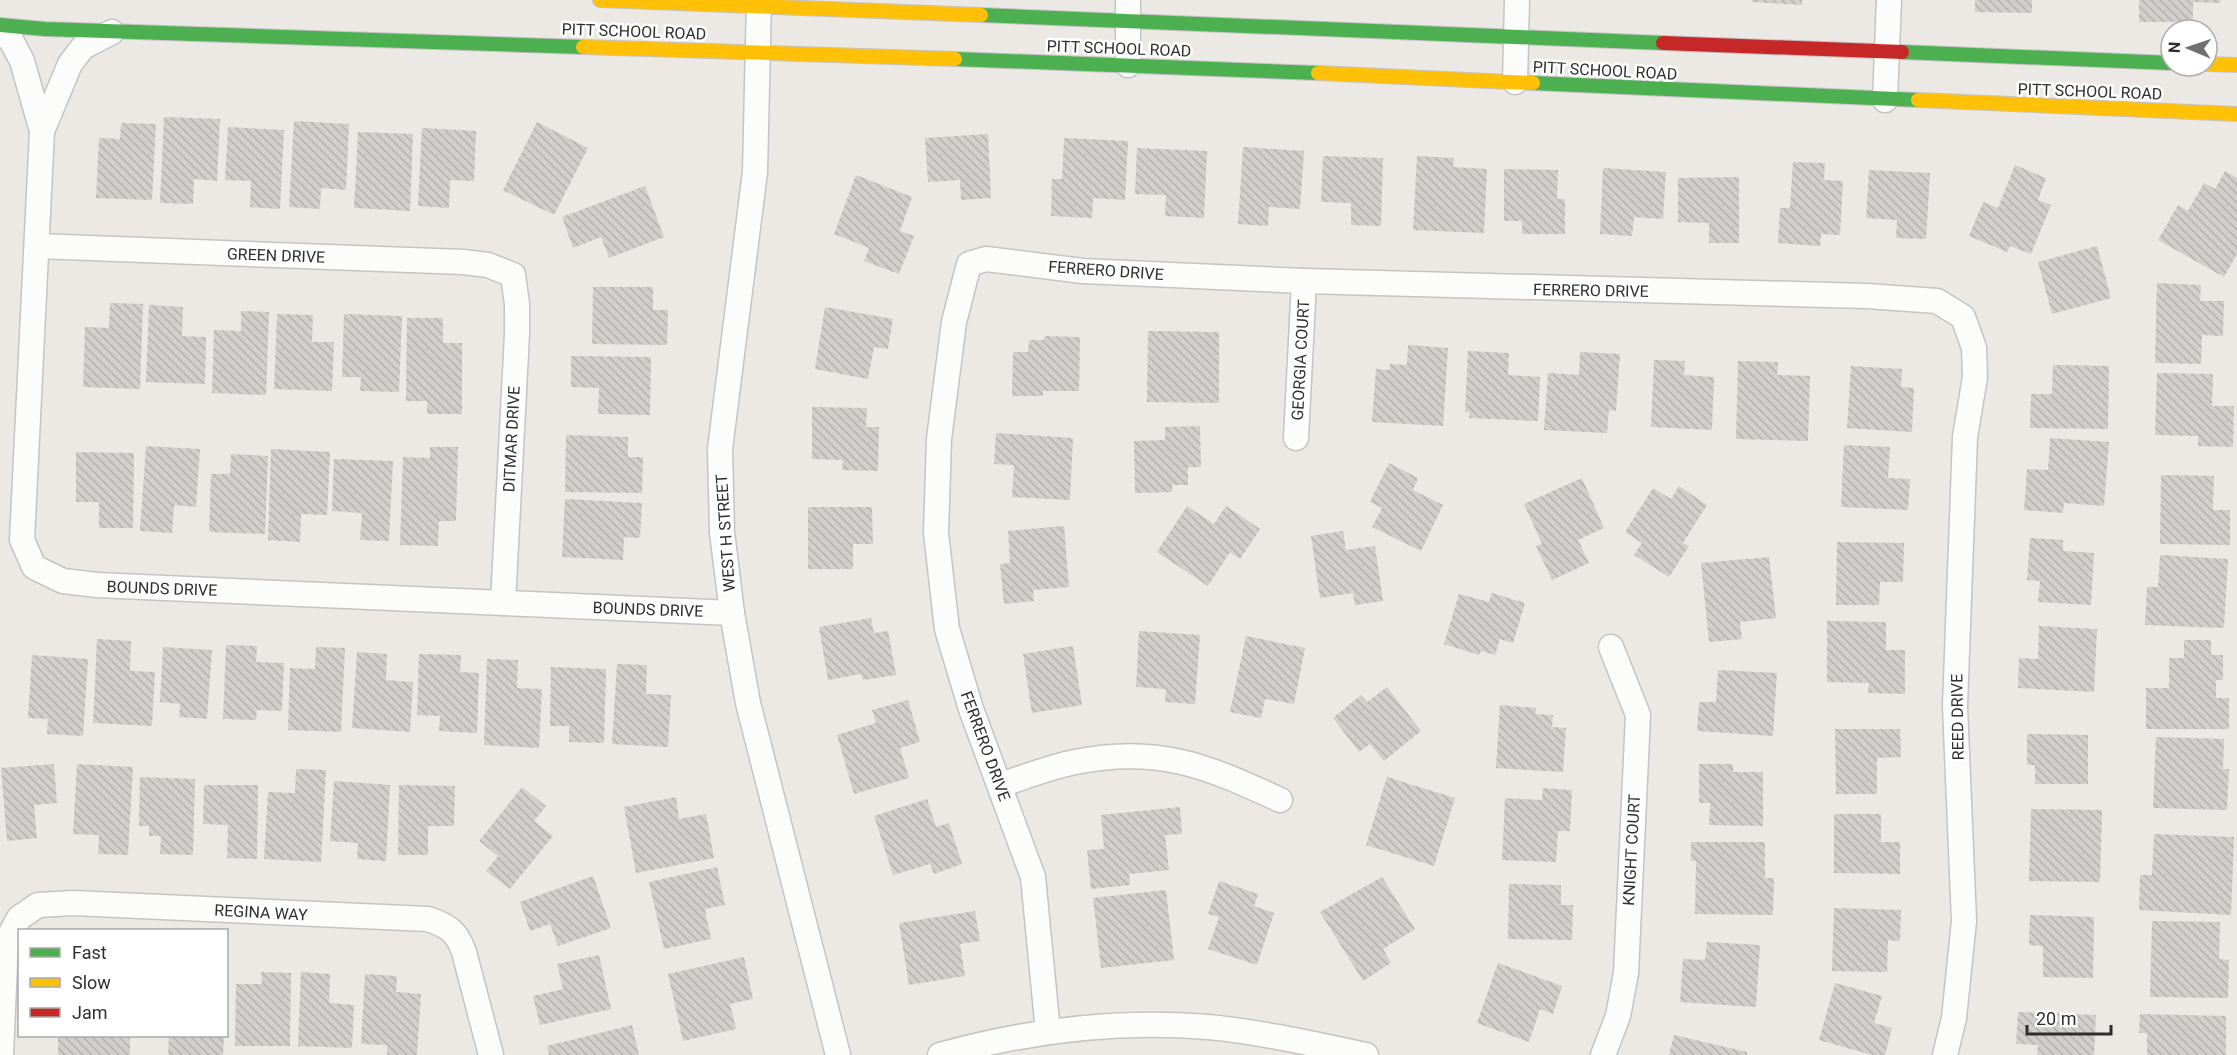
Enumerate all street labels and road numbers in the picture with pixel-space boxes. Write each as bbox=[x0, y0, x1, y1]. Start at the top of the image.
street label: PITT SCHOOL ROAD bbox=[561, 19, 707, 44]
street label: PITT SCHOOL ROAD bbox=[1046, 36, 1192, 61]
street label: PITT SCHOOL ROAD bbox=[1532, 57, 1678, 84]
street label: PITT SCHOOL ROAD bbox=[2017, 79, 2163, 104]
street label: GREEN DRIVE bbox=[227, 244, 325, 267]
street label: FERRERO DRIVE bbox=[1048, 257, 1164, 284]
street label: FERRERO DRIVE bbox=[1533, 280, 1649, 301]
street label: GEORGIA COURT bbox=[1288, 299, 1313, 421]
street label: DITMAR DRIVE bbox=[499, 385, 524, 493]
street label: WEST H STREET bbox=[712, 473, 739, 593]
street label: BOUNDS DRIVE bbox=[106, 577, 218, 600]
street label: BOUNDS DRIVE bbox=[592, 598, 704, 621]
street label: REED DRIVE bbox=[1947, 674, 1968, 760]
street label: FERRERO DRIVE bbox=[957, 689, 1014, 804]
street label: KNIGHT COURT bbox=[1619, 793, 1644, 906]
street label: REGINA WAY bbox=[214, 901, 308, 924]

